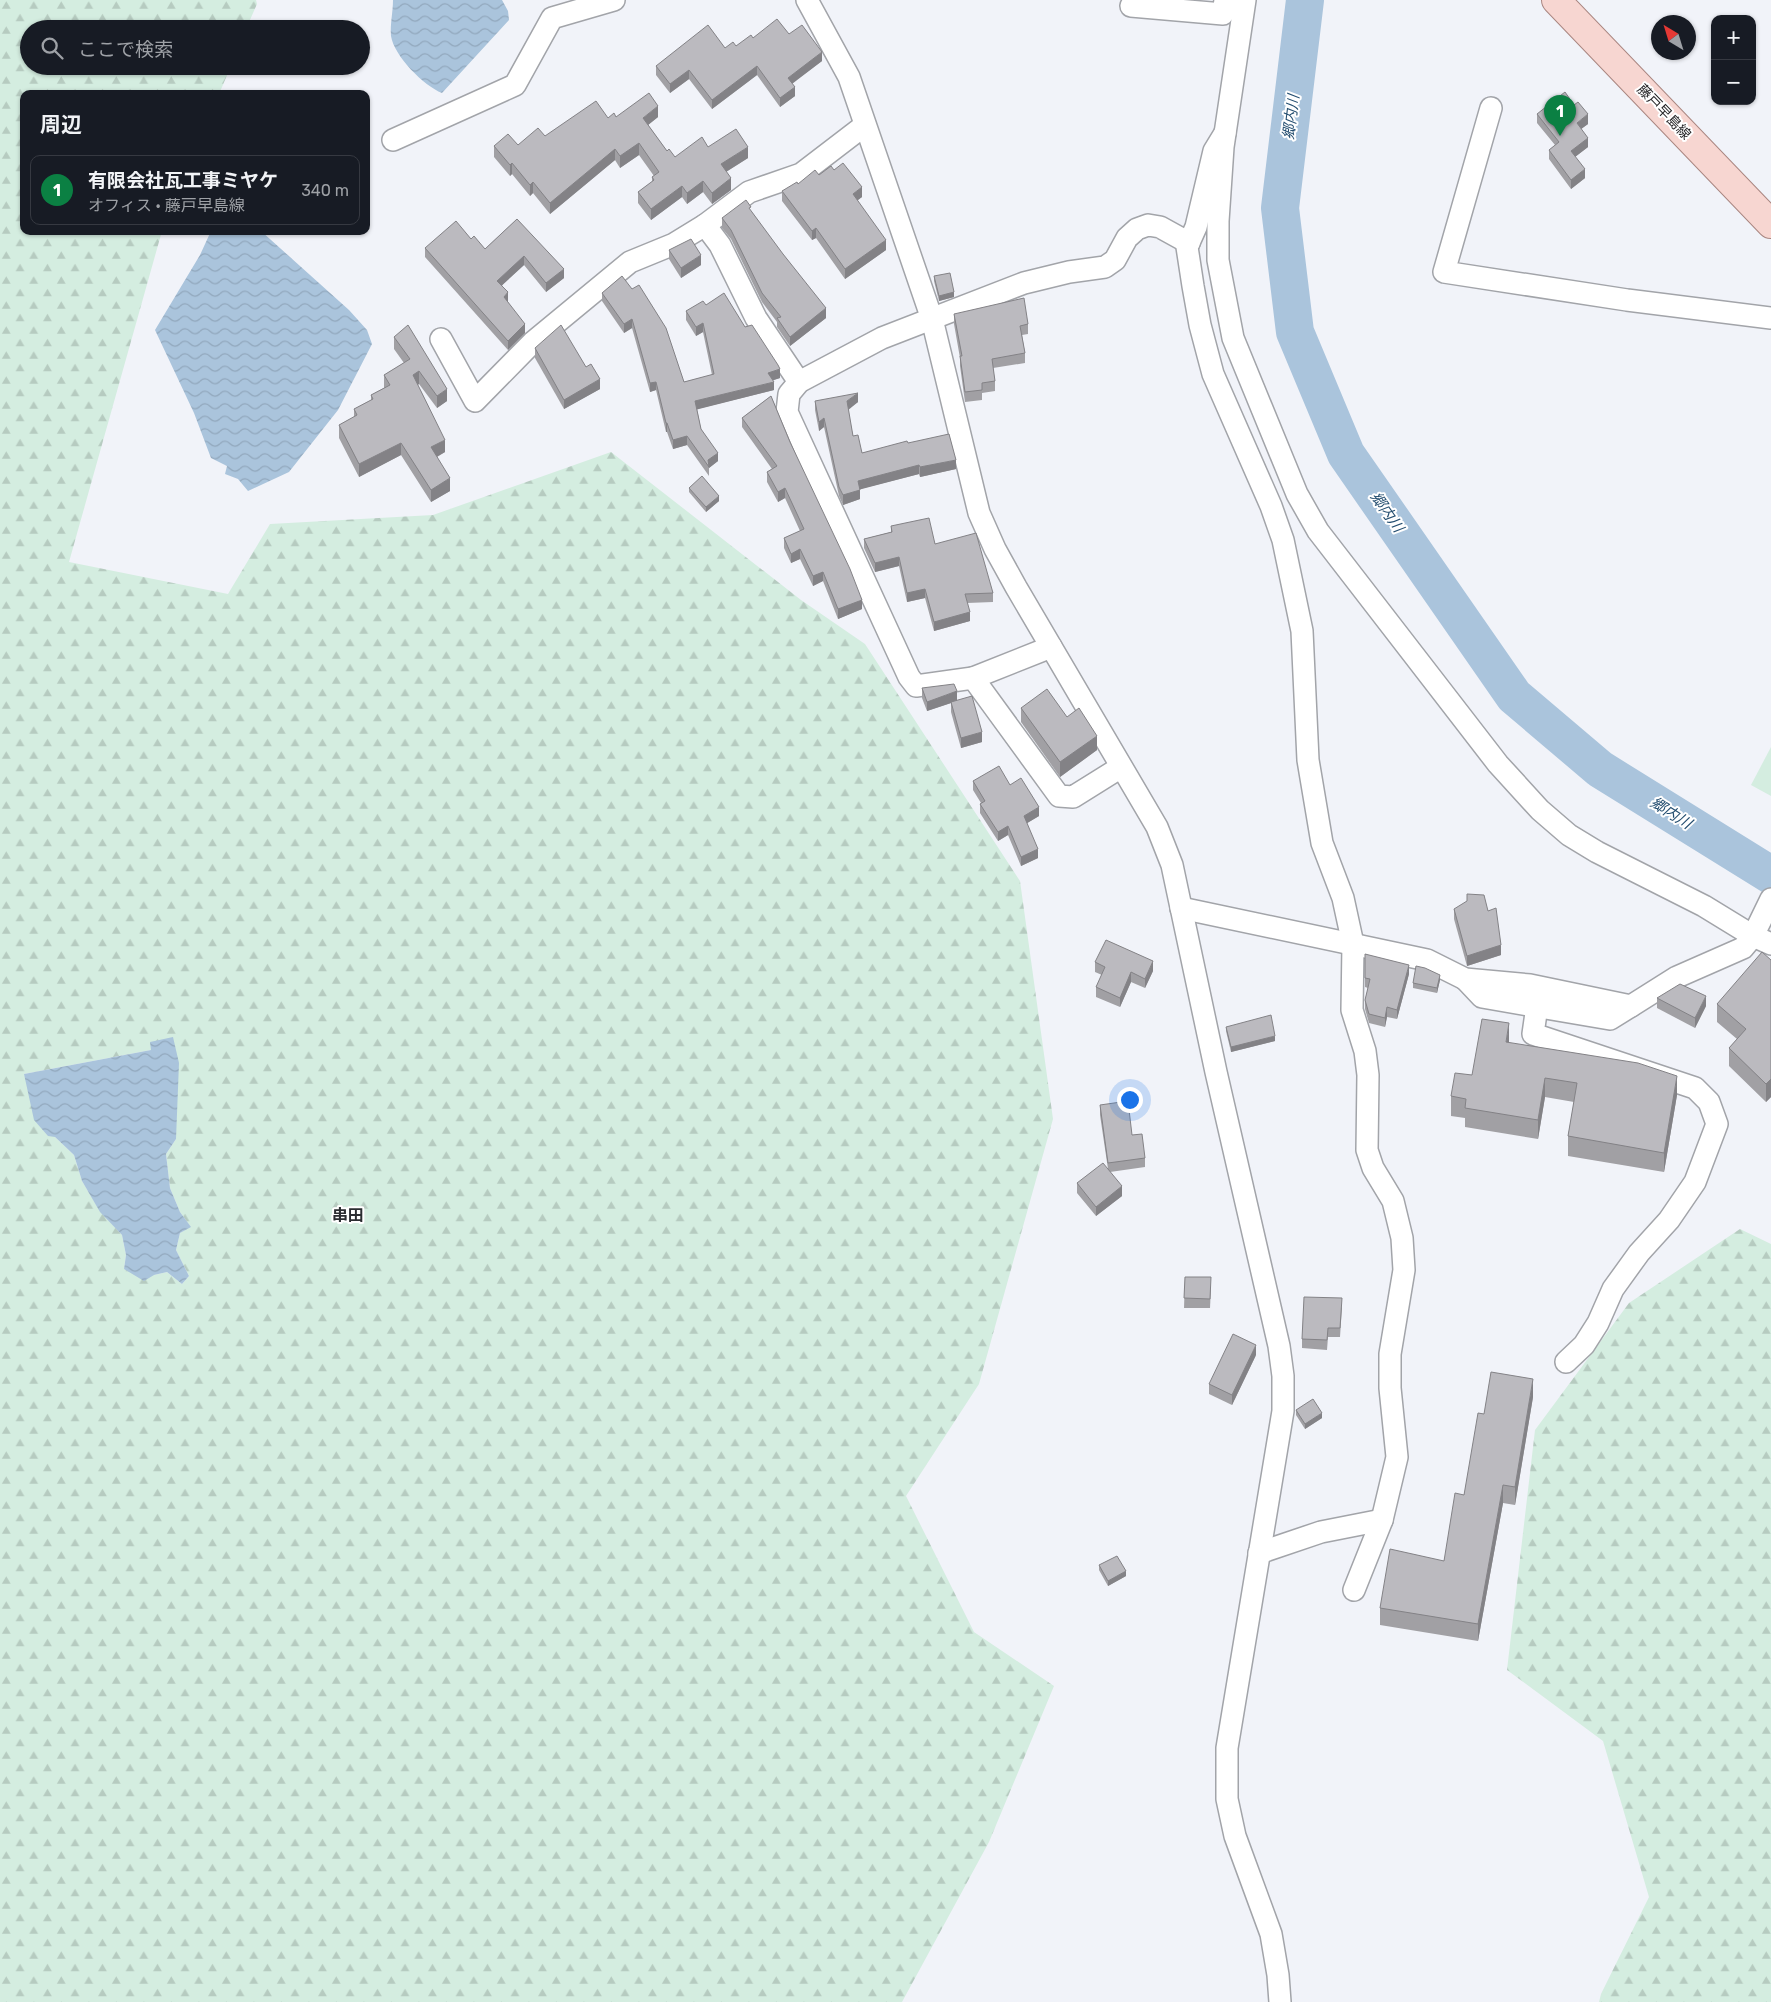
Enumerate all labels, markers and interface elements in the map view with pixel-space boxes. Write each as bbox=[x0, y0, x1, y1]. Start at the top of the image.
north arrow bbox=[1651, 15, 1696, 60]
map controls bbox=[1711, 15, 1756, 105]
button: + bbox=[1711, 15, 1756, 60]
search box bbox=[20, 20, 370, 75]
icon: search bbox=[38, 34, 66, 62]
text: ここで検索 bbox=[78, 38, 173, 61]
button: − bbox=[1711, 60, 1756, 105]
street label: 藤戸早島線 bbox=[1634, 81, 1694, 143]
water label: 郷内川 bbox=[1279, 92, 1303, 140]
pin: 1 bbox=[1544, 95, 1576, 136]
text: 周辺 bbox=[40, 112, 82, 137]
text: 有限会社瓦工事ミヤケ bbox=[88, 169, 278, 192]
text: 1 bbox=[53, 181, 61, 200]
text: 340 m bbox=[301, 181, 349, 200]
text: オフィス · 藤戸早島線 bbox=[88, 196, 245, 215]
water label: 郷内川 bbox=[1367, 488, 1408, 537]
water label: 郷内川 bbox=[1647, 793, 1697, 834]
your location bbox=[1117, 1087, 1143, 1113]
district label: 串田 bbox=[332, 1206, 364, 1225]

